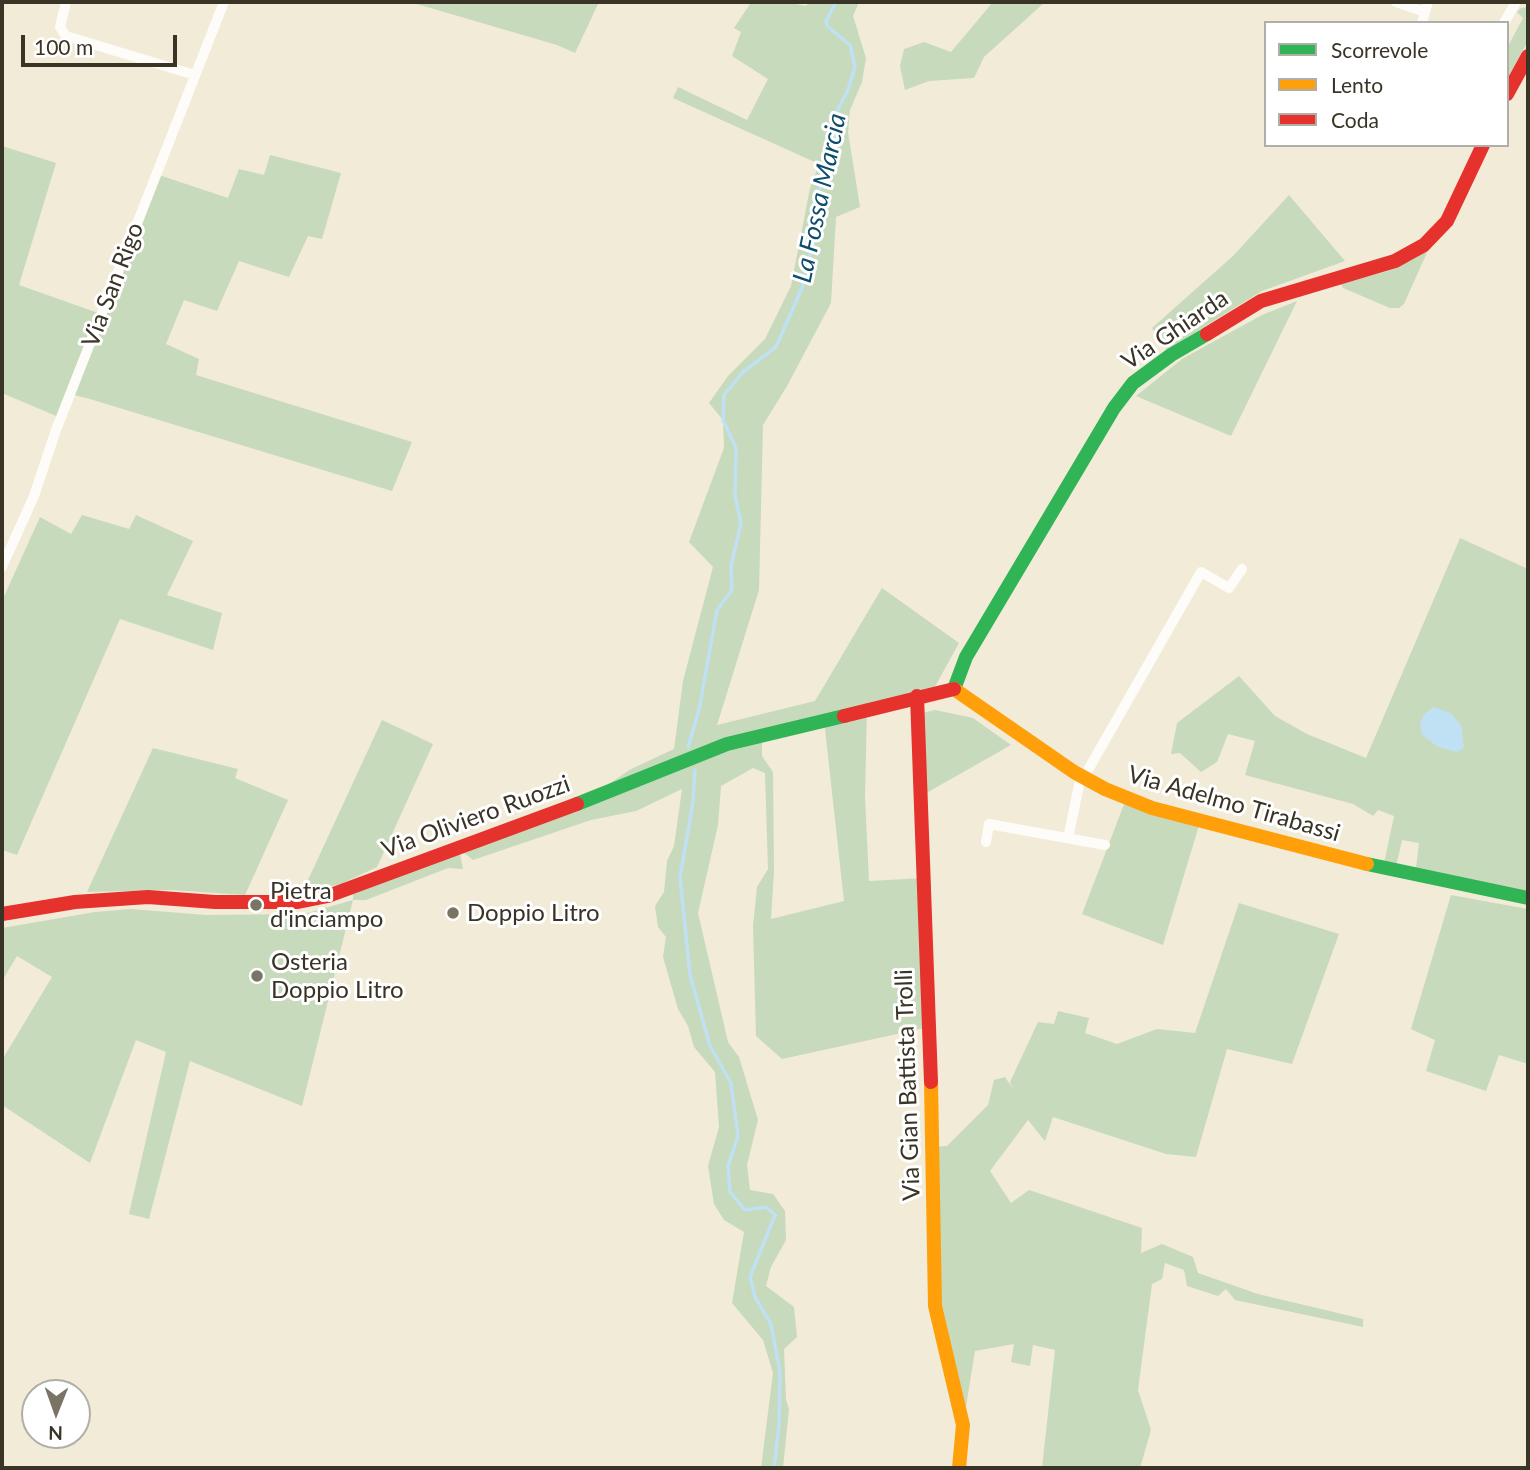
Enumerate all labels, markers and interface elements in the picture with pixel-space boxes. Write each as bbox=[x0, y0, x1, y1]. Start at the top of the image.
scale bar bbox=[24, 21, 180, 65]
legend bbox=[1264, 21, 1509, 147]
text: 100 m bbox=[34, 34, 93, 59]
text: Scorrevole bbox=[1331, 37, 1428, 62]
text: Lento bbox=[1331, 72, 1383, 97]
text: Coda bbox=[1331, 107, 1379, 132]
water label: La Fossa Marcia bbox=[787, 110, 853, 286]
street label: Via San Rigo bbox=[76, 219, 150, 351]
street label: Via Ghiarda bbox=[1116, 284, 1234, 376]
street label: Via Adelmo Tirabassi bbox=[1124, 760, 1344, 848]
street label: Via Oliviero Ruozzi bbox=[378, 770, 574, 864]
place label: Pietra d'inciampo bbox=[270, 877, 383, 933]
marker: Pietra d'inciampo bbox=[248, 897, 264, 913]
place label: Doppio Litro bbox=[467, 899, 600, 927]
marker: Doppio Litro bbox=[445, 905, 461, 921]
place label: Osteria Doppio Litro bbox=[271, 948, 404, 1004]
marker: Osteria Doppio Litro bbox=[249, 968, 265, 984]
street label: Via Gian Battista Trolli bbox=[890, 969, 926, 1201]
north arrow bbox=[21, 1379, 91, 1449]
text: N bbox=[48, 1422, 63, 1445]

